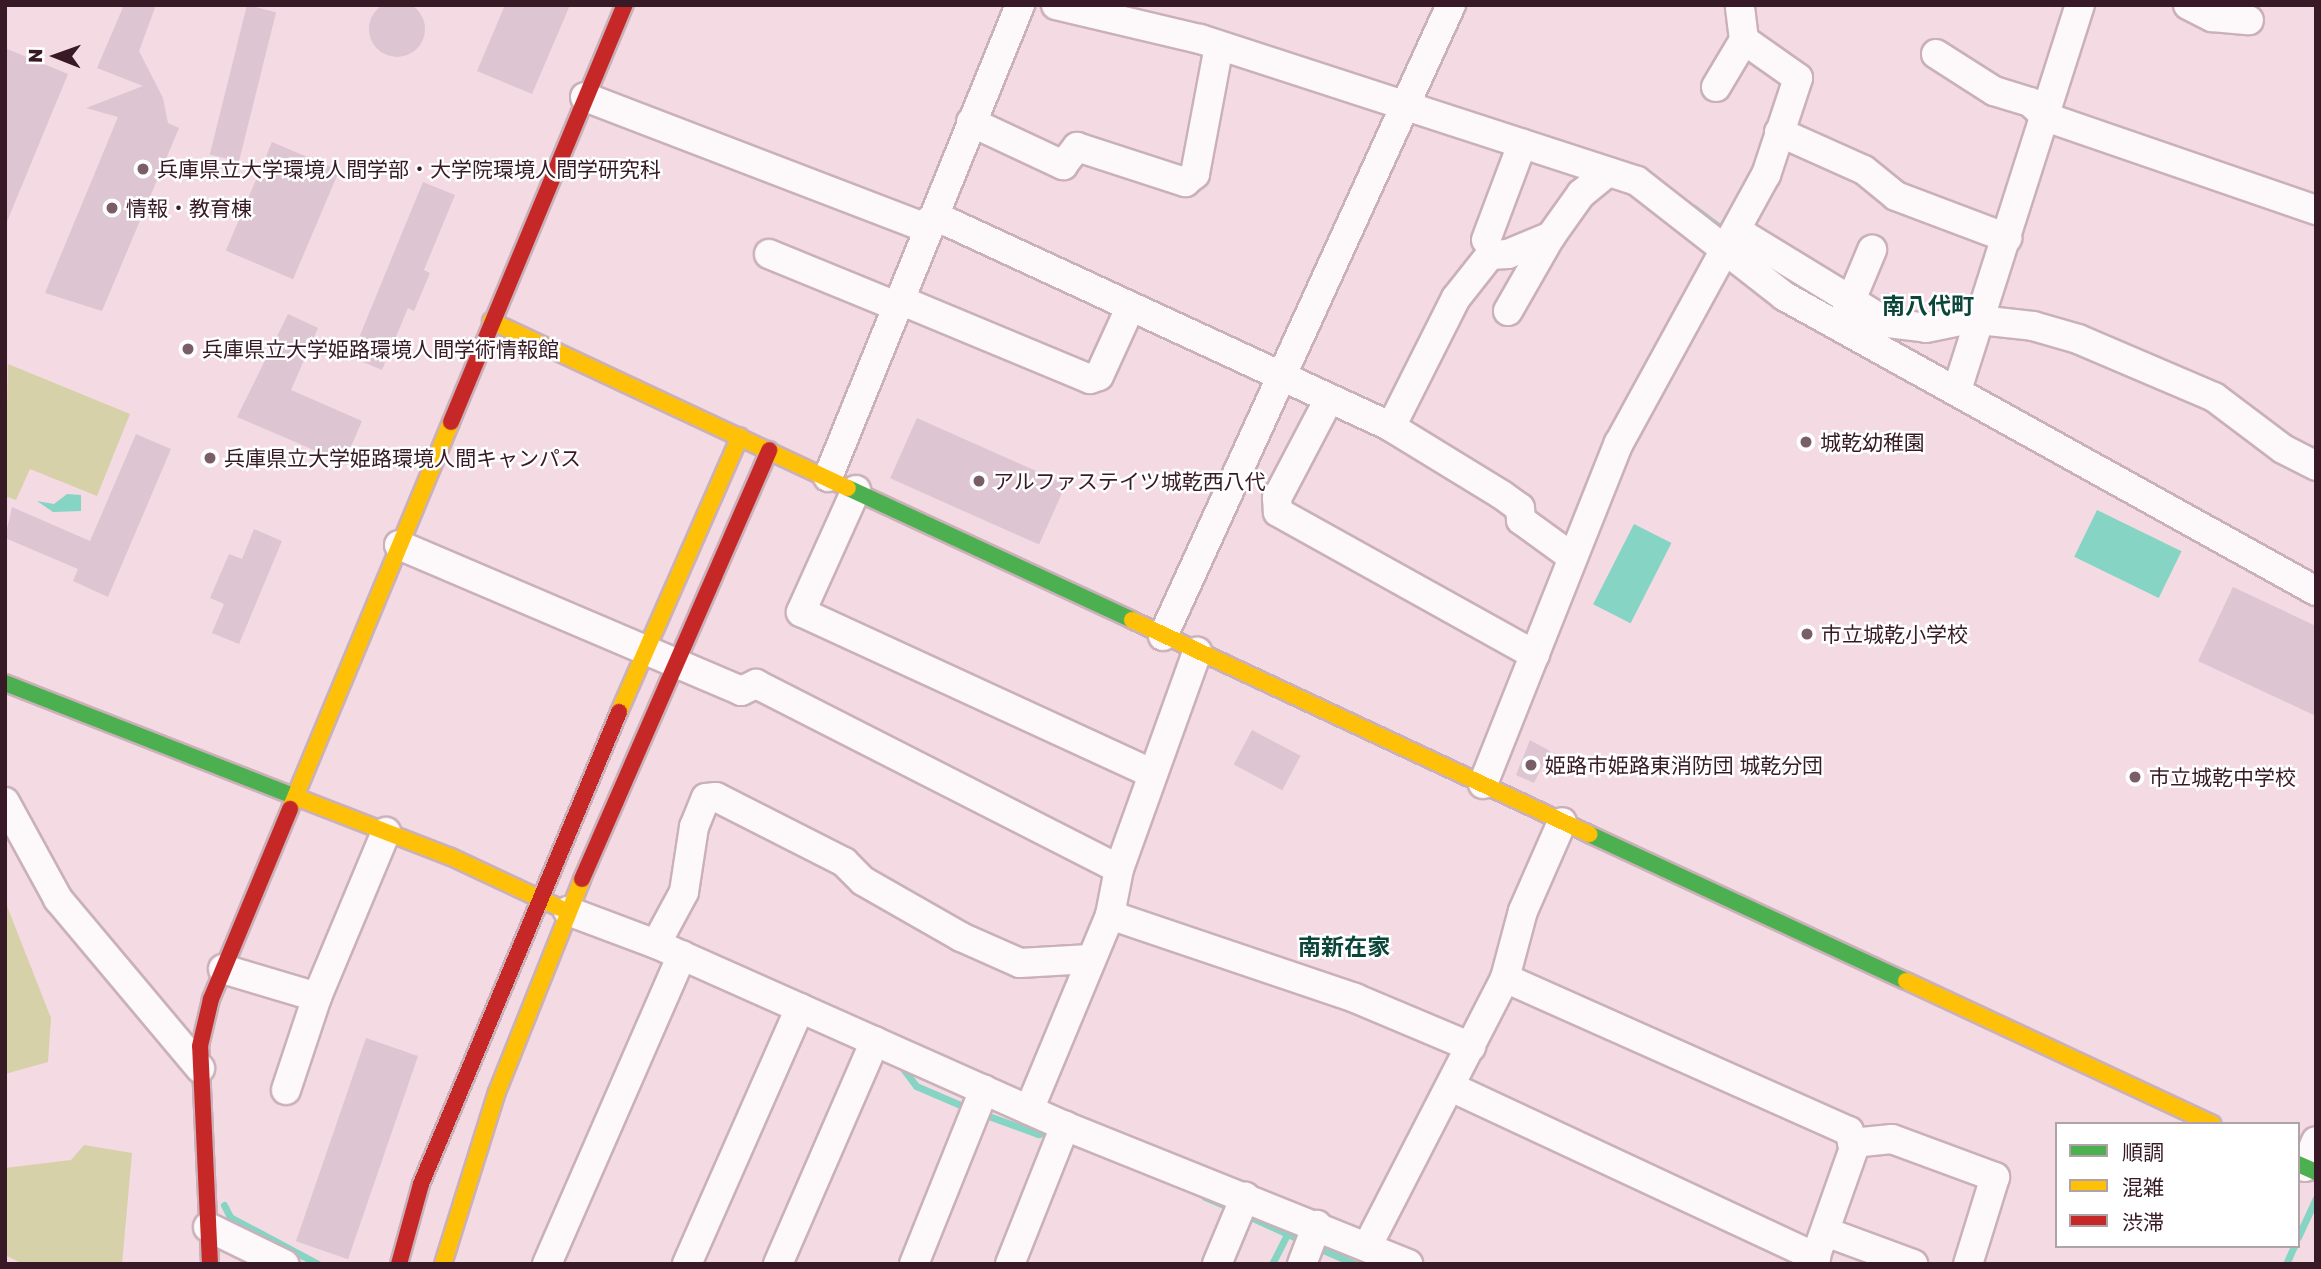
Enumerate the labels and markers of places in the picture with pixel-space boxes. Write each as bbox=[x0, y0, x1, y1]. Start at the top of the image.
place label: 兵庫県立大学環境人間学部・大学院環境人間学研究科 bbox=[157, 156, 661, 182]
marker: 兵庫県立大学環境人間学部・大学院環境人間学研究科 bbox=[135, 161, 151, 177]
place label: 情報・教育棟 bbox=[126, 195, 252, 221]
marker: 情報・教育棟 bbox=[104, 200, 120, 216]
place label: 兵庫県立大学姫路環境人間学術情報館 bbox=[202, 336, 559, 362]
marker: 兵庫県立大学姫路環境人間学術情報館 bbox=[180, 341, 196, 357]
place label: 城乾幼稚園 bbox=[1820, 429, 1925, 455]
marker: 城乾幼稚園 bbox=[1798, 434, 1814, 450]
place label: 兵庫県立大学姫路環境人間キャンパス bbox=[224, 445, 581, 471]
marker: 兵庫県立大学姫路環境人間キャンパス bbox=[202, 450, 218, 466]
place label: アルファステイツ城乾西八代 bbox=[993, 468, 1266, 494]
marker: アルファステイツ城乾西八代 bbox=[971, 473, 987, 489]
place label: 市立城乾小学校 bbox=[1821, 621, 1968, 647]
marker: 市立城乾小学校 bbox=[1799, 626, 1815, 642]
place label: 姫路市姫路東消防団 城乾分団 bbox=[1545, 752, 1823, 778]
marker: 姫路市姫路東消防団 城乾分団 bbox=[1523, 757, 1539, 773]
place label: 市立城乾中学校 bbox=[2149, 764, 2296, 790]
marker: 市立城乾中学校 bbox=[2127, 769, 2143, 785]

